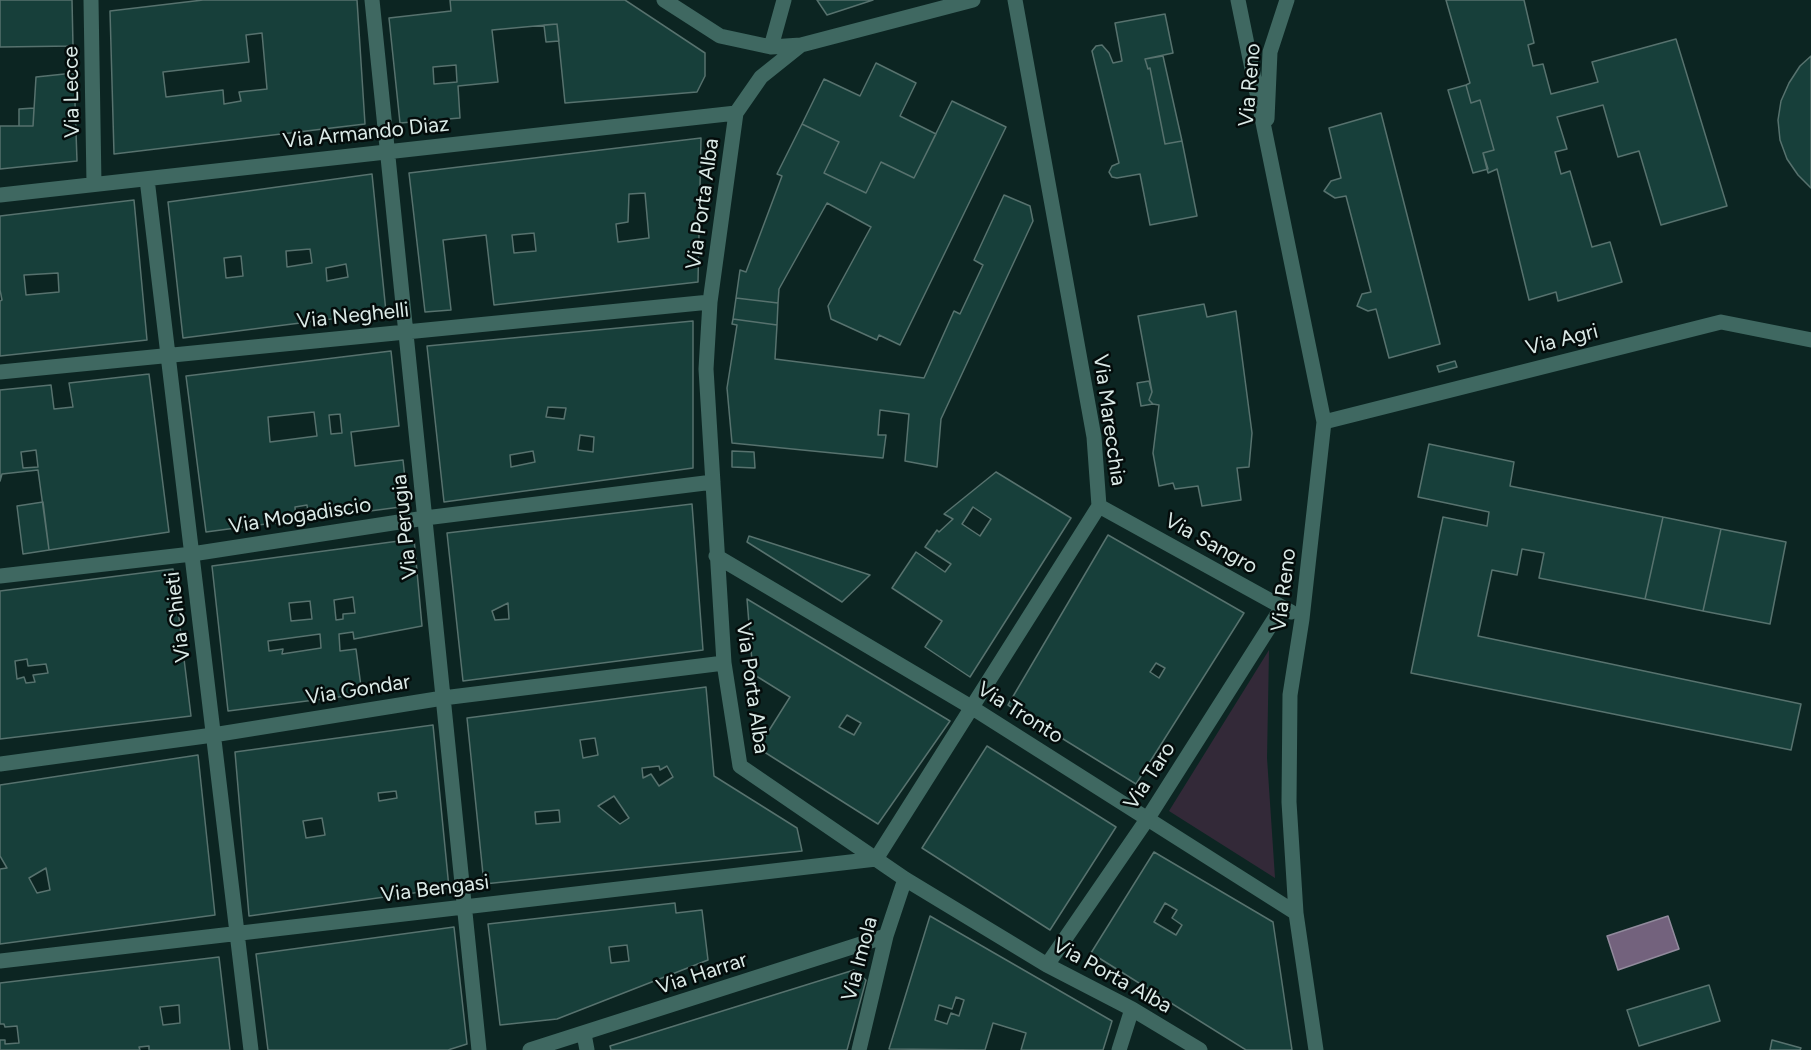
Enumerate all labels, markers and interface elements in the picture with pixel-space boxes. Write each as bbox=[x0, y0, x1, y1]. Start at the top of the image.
street label: Via Reno bbox=[1234, 42, 1266, 128]
street label: Via Lecce bbox=[59, 46, 85, 138]
street label: Via Armando Diaz bbox=[282, 112, 450, 154]
street label: Via Porta Alba bbox=[681, 137, 725, 271]
street label: Via Neghelli bbox=[296, 298, 410, 334]
street label: Via Agri bbox=[1523, 319, 1601, 361]
street label: Via Marecchia bbox=[1087, 353, 1131, 487]
street label: Via Perugia bbox=[387, 473, 423, 581]
street label: Via Mogadiscio bbox=[227, 492, 373, 540]
street label: Via Sangro bbox=[1160, 508, 1262, 580]
street label: Via Reno bbox=[1266, 547, 1302, 633]
street label: Via Chieti bbox=[160, 570, 196, 664]
street label: Via Porta Alba bbox=[730, 621, 774, 755]
street label: Via Gondar bbox=[304, 669, 412, 711]
street label: Via Tronto bbox=[972, 677, 1068, 749]
street label: Via Taro bbox=[1119, 737, 1181, 815]
street label: Via Bengasi bbox=[379, 870, 491, 908]
street label: Via Imola bbox=[837, 914, 883, 1004]
street label: Via Porta Alba bbox=[1048, 933, 1176, 1019]
street label: Via Harrar bbox=[653, 948, 751, 1000]

